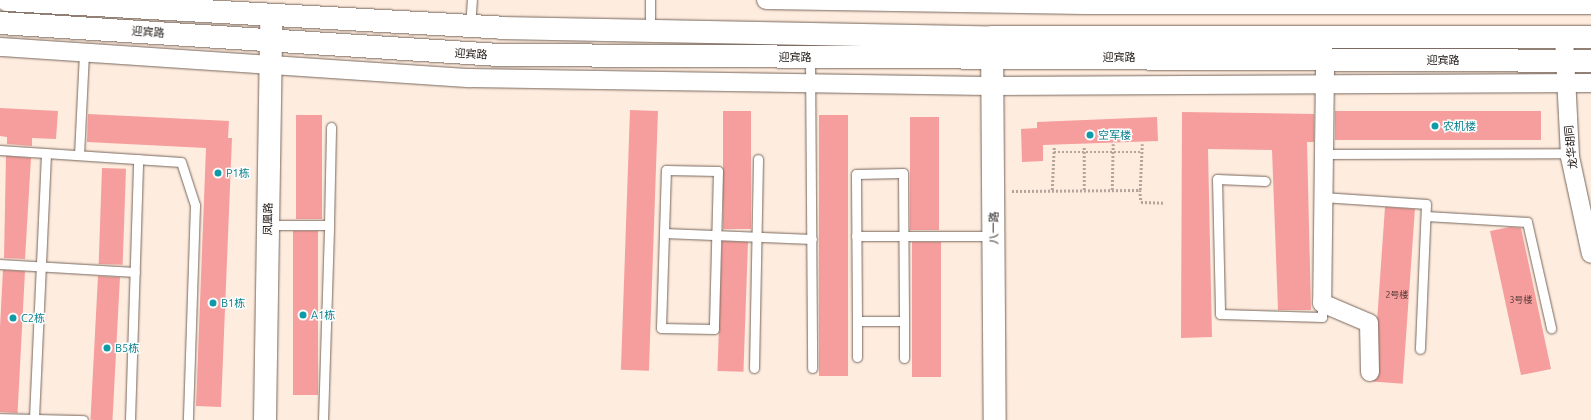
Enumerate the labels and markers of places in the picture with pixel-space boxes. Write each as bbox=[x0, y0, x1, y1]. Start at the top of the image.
place label: 农机楼 bbox=[1443, 119, 1476, 133]
marker: 农机楼 bbox=[1430, 121, 1440, 131]
place label: 空军楼 bbox=[1098, 128, 1131, 142]
marker: 空军楼 bbox=[1085, 130, 1095, 140]
place label: P1栋 bbox=[226, 166, 250, 180]
marker: P1栋 bbox=[213, 168, 223, 178]
place label: B1栋 bbox=[221, 296, 245, 310]
marker: B1栋 bbox=[208, 298, 218, 308]
place label: A1栋 bbox=[311, 308, 335, 322]
marker: A1栋 bbox=[298, 310, 308, 320]
place label: C2栋 bbox=[21, 311, 45, 325]
marker: C2栋 bbox=[8, 313, 18, 323]
place label: B5栋 bbox=[115, 341, 139, 355]
marker: B5栋 bbox=[102, 343, 112, 353]

